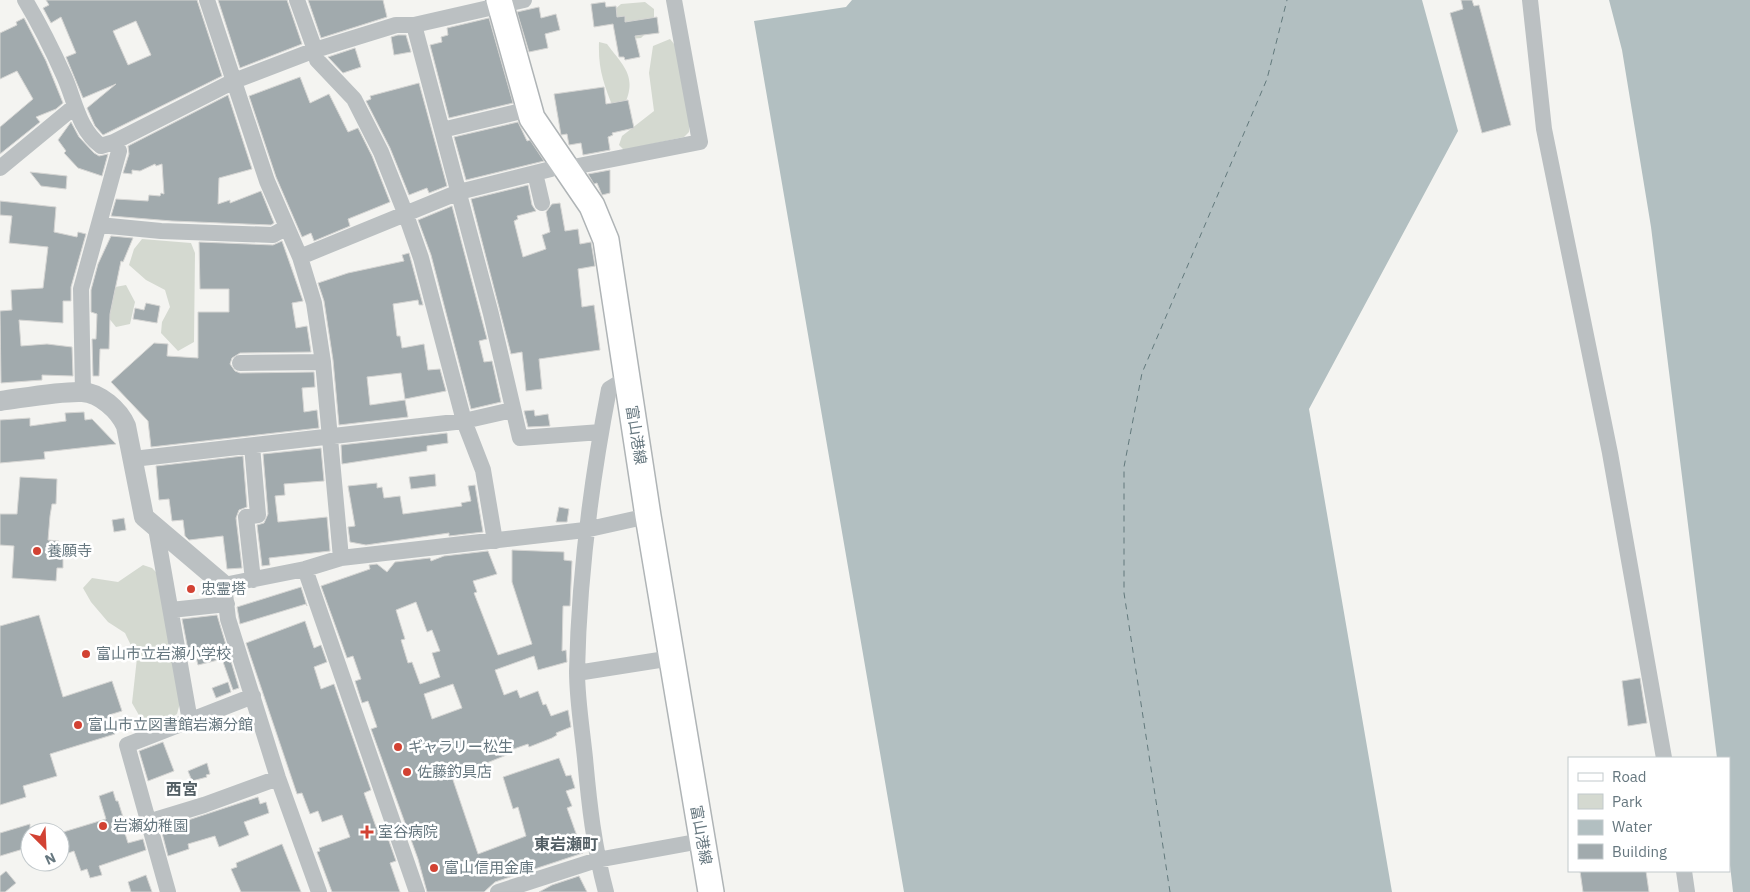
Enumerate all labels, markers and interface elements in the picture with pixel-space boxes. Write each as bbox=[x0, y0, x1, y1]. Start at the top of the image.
street label: 富山港線 bbox=[622, 404, 651, 466]
place label: 養願寺 bbox=[47, 541, 92, 560]
marker: 養願寺 bbox=[31, 545, 43, 557]
place label: 忠霊塔 bbox=[201, 579, 246, 598]
marker: 忠霊塔 bbox=[185, 583, 197, 595]
place label: 富山市立岩瀬小学校 bbox=[96, 644, 231, 663]
marker: 富山市立岩瀬小学校 bbox=[80, 648, 92, 660]
place label: 富山市立図書館岩瀬分館 bbox=[88, 715, 253, 734]
marker: 富山市立図書館岩瀬分館 bbox=[72, 719, 84, 731]
place label: ギャラリー松生 bbox=[408, 737, 513, 756]
marker: ギャラリー松生 bbox=[392, 741, 404, 753]
legend bbox=[1568, 757, 1730, 872]
place label: 佐藤釣具店 bbox=[417, 762, 492, 781]
marker: 佐藤釣具店 bbox=[401, 766, 413, 778]
text: Road bbox=[1612, 767, 1647, 786]
district label: 西宮 bbox=[166, 779, 198, 799]
text: Park bbox=[1612, 792, 1642, 811]
street label: 富山港線 bbox=[687, 804, 716, 866]
place label: 岩瀬幼稚園 bbox=[113, 816, 188, 835]
text: Water bbox=[1612, 817, 1653, 836]
marker: 岩瀬幼稚園 bbox=[97, 820, 109, 832]
north arrow bbox=[20, 822, 70, 872]
place label: 室谷病院 bbox=[378, 822, 438, 841]
marker: 室谷病院 bbox=[360, 825, 374, 839]
district label: 東岩瀬町 bbox=[534, 834, 598, 854]
text: Building bbox=[1612, 842, 1667, 861]
text: N bbox=[42, 849, 59, 869]
place label: 富山信用金庫 bbox=[444, 858, 534, 877]
marker: 富山信用金庫 bbox=[428, 862, 440, 874]

